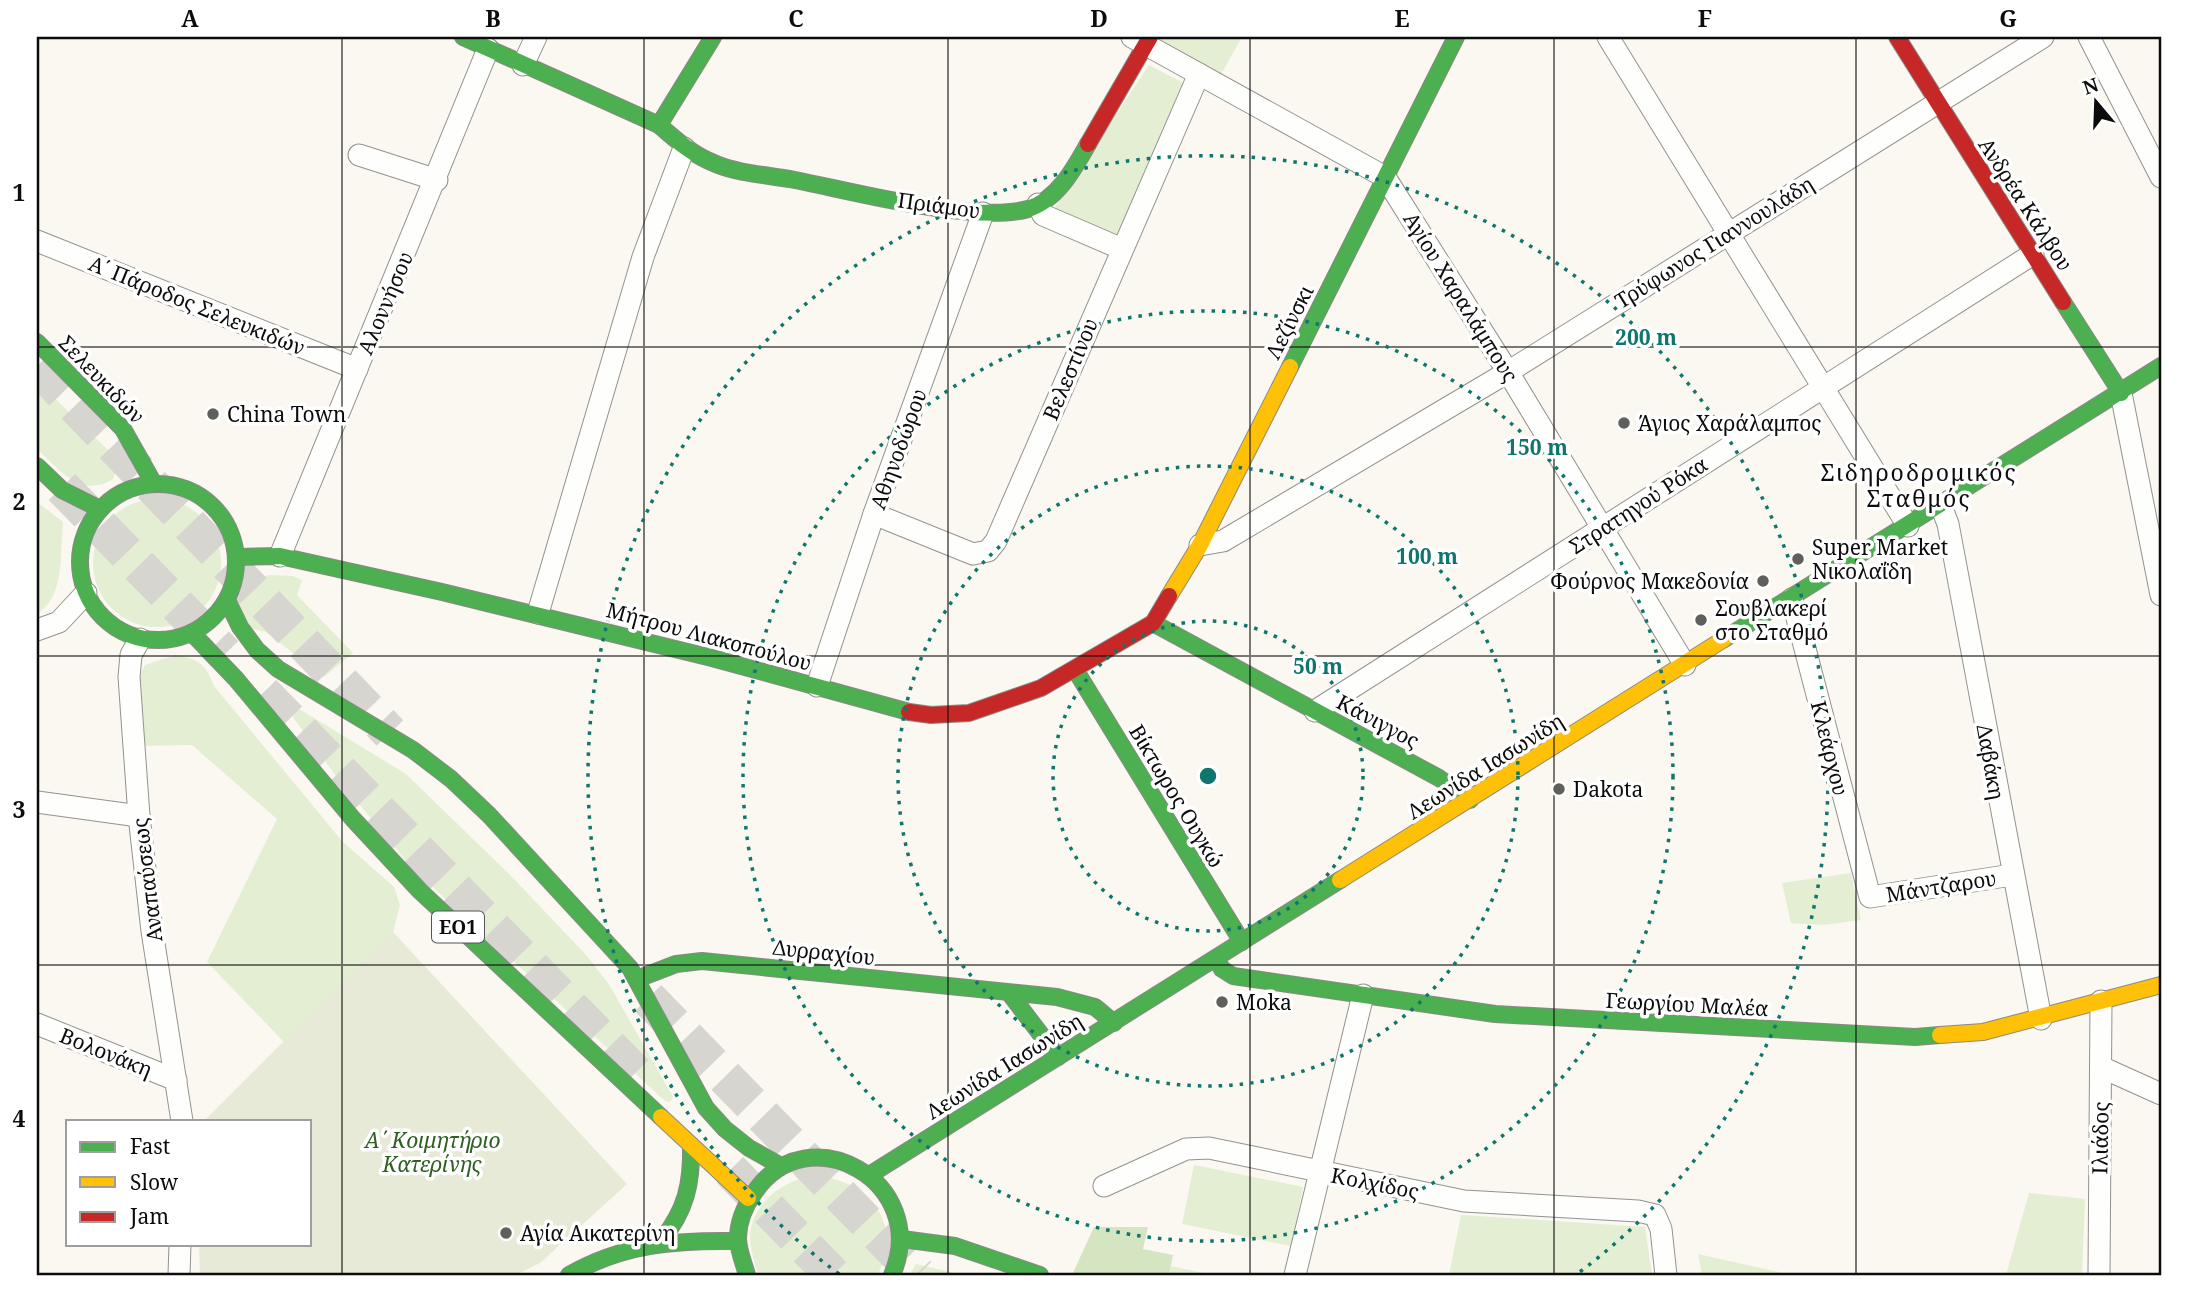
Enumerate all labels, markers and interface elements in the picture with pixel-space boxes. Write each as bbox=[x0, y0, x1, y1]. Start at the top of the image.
text: A bbox=[181, 2, 199, 34]
text: B bbox=[485, 2, 501, 34]
text: C bbox=[788, 2, 804, 34]
text: D bbox=[1090, 2, 1108, 34]
text: E bbox=[1394, 2, 1410, 34]
text: F bbox=[1698, 2, 1712, 34]
text: G bbox=[1999, 2, 2017, 34]
north arrow bbox=[2062, 66, 2132, 136]
text: N bbox=[2079, 71, 2102, 101]
street label: Ανδρέα Κάλβου bbox=[1973, 132, 2079, 276]
street label: Τρύφωνος Γιαννουλάδη bbox=[1609, 169, 1819, 315]
text: 1 bbox=[13, 176, 26, 208]
street label: Πριάμου bbox=[896, 185, 982, 225]
street label: Αγίου Χαραλάμπους bbox=[1397, 207, 1525, 387]
street label: Αλοννήσου bbox=[351, 247, 419, 359]
street label: Α΄ Πάροδος Σελευκιδών bbox=[85, 249, 309, 361]
street label: Λεζίνσκι bbox=[1259, 280, 1319, 364]
street label: Βελεστίνου bbox=[1036, 314, 1104, 424]
text: 200 m bbox=[1615, 323, 1677, 351]
street label: Σελευκιδών bbox=[53, 329, 151, 429]
street label: Αθηνοδώρου bbox=[863, 385, 933, 513]
place label: China Town bbox=[227, 400, 346, 428]
marker: China Town bbox=[205, 406, 221, 422]
place label: Άγιος Χαράλαμπος bbox=[1638, 409, 1821, 437]
marker: Άγιος Χαράλαμπος bbox=[1616, 415, 1632, 431]
text: 150 m bbox=[1506, 433, 1568, 461]
street label: Στρατηγού Ρόκα bbox=[1564, 450, 1713, 560]
district label: Σιδηροδρομικός Σταθμός bbox=[1820, 456, 2018, 514]
text: 2 bbox=[13, 485, 26, 517]
place label: Super Market Νικολαΐδη bbox=[1812, 533, 1948, 585]
text: 100 m bbox=[1396, 542, 1458, 570]
marker: Super Market Νικολαΐδη bbox=[1790, 551, 1806, 567]
place label: Φούρνος Μακεδονία bbox=[1550, 567, 1750, 595]
marker: Φούρνος Μακεδονία bbox=[1755, 573, 1771, 589]
place label: Σουβλακερί στο Σταθμό bbox=[1715, 594, 1828, 646]
street label: Μήτρου Λιακοπούλου bbox=[603, 595, 815, 677]
marker: Σουβλακερί στο Σταθμό bbox=[1693, 612, 1709, 628]
text: 50 m bbox=[1293, 652, 1343, 680]
street label: Κάνιγγος bbox=[1332, 688, 1424, 754]
street label: Κλεάρχου bbox=[1805, 698, 1855, 798]
street label: Λεωνίδα Ιασωνίδη bbox=[1401, 707, 1569, 825]
street label: Βίκτωρος Ουγκώ bbox=[1123, 719, 1231, 873]
street label: Δαβάκη bbox=[1971, 722, 2011, 802]
centre of rings bbox=[1196, 764, 1220, 788]
place label: Dakota bbox=[1573, 775, 1643, 803]
marker: Dakota bbox=[1551, 781, 1567, 797]
text: 3 bbox=[13, 793, 26, 825]
street label: Αναπαύσεως bbox=[125, 816, 169, 944]
street label: Μάντζαρου bbox=[1884, 863, 1998, 909]
road number: ΕΟ1 bbox=[432, 911, 484, 942]
street label: Δυρραχίου bbox=[772, 933, 876, 971]
street label: Γεωργίου Μαλέα bbox=[1605, 986, 1770, 1022]
place label: Moka bbox=[1236, 988, 1292, 1016]
marker: Moka bbox=[1214, 994, 1230, 1010]
street label: Λεωνίδα Ιασωνίδη bbox=[920, 1007, 1088, 1125]
street label: Βολονάκη bbox=[56, 1021, 156, 1083]
street label: Ιλιάδος bbox=[2085, 1101, 2115, 1175]
text: 4 bbox=[13, 1102, 26, 1134]
legend bbox=[66, 1120, 312, 1246]
park label: Α΄ Κοιμητήριο Κατερίνης bbox=[363, 1126, 501, 1178]
text: Fast bbox=[130, 1132, 170, 1160]
street label: Κολχίδος bbox=[1329, 1161, 1421, 1205]
text: Slow bbox=[130, 1168, 179, 1196]
text: Jam bbox=[129, 1202, 169, 1230]
place label: Αγία Αικατερίνη bbox=[520, 1219, 676, 1247]
marker: Αγία Αικατερίνη bbox=[498, 1225, 514, 1241]

